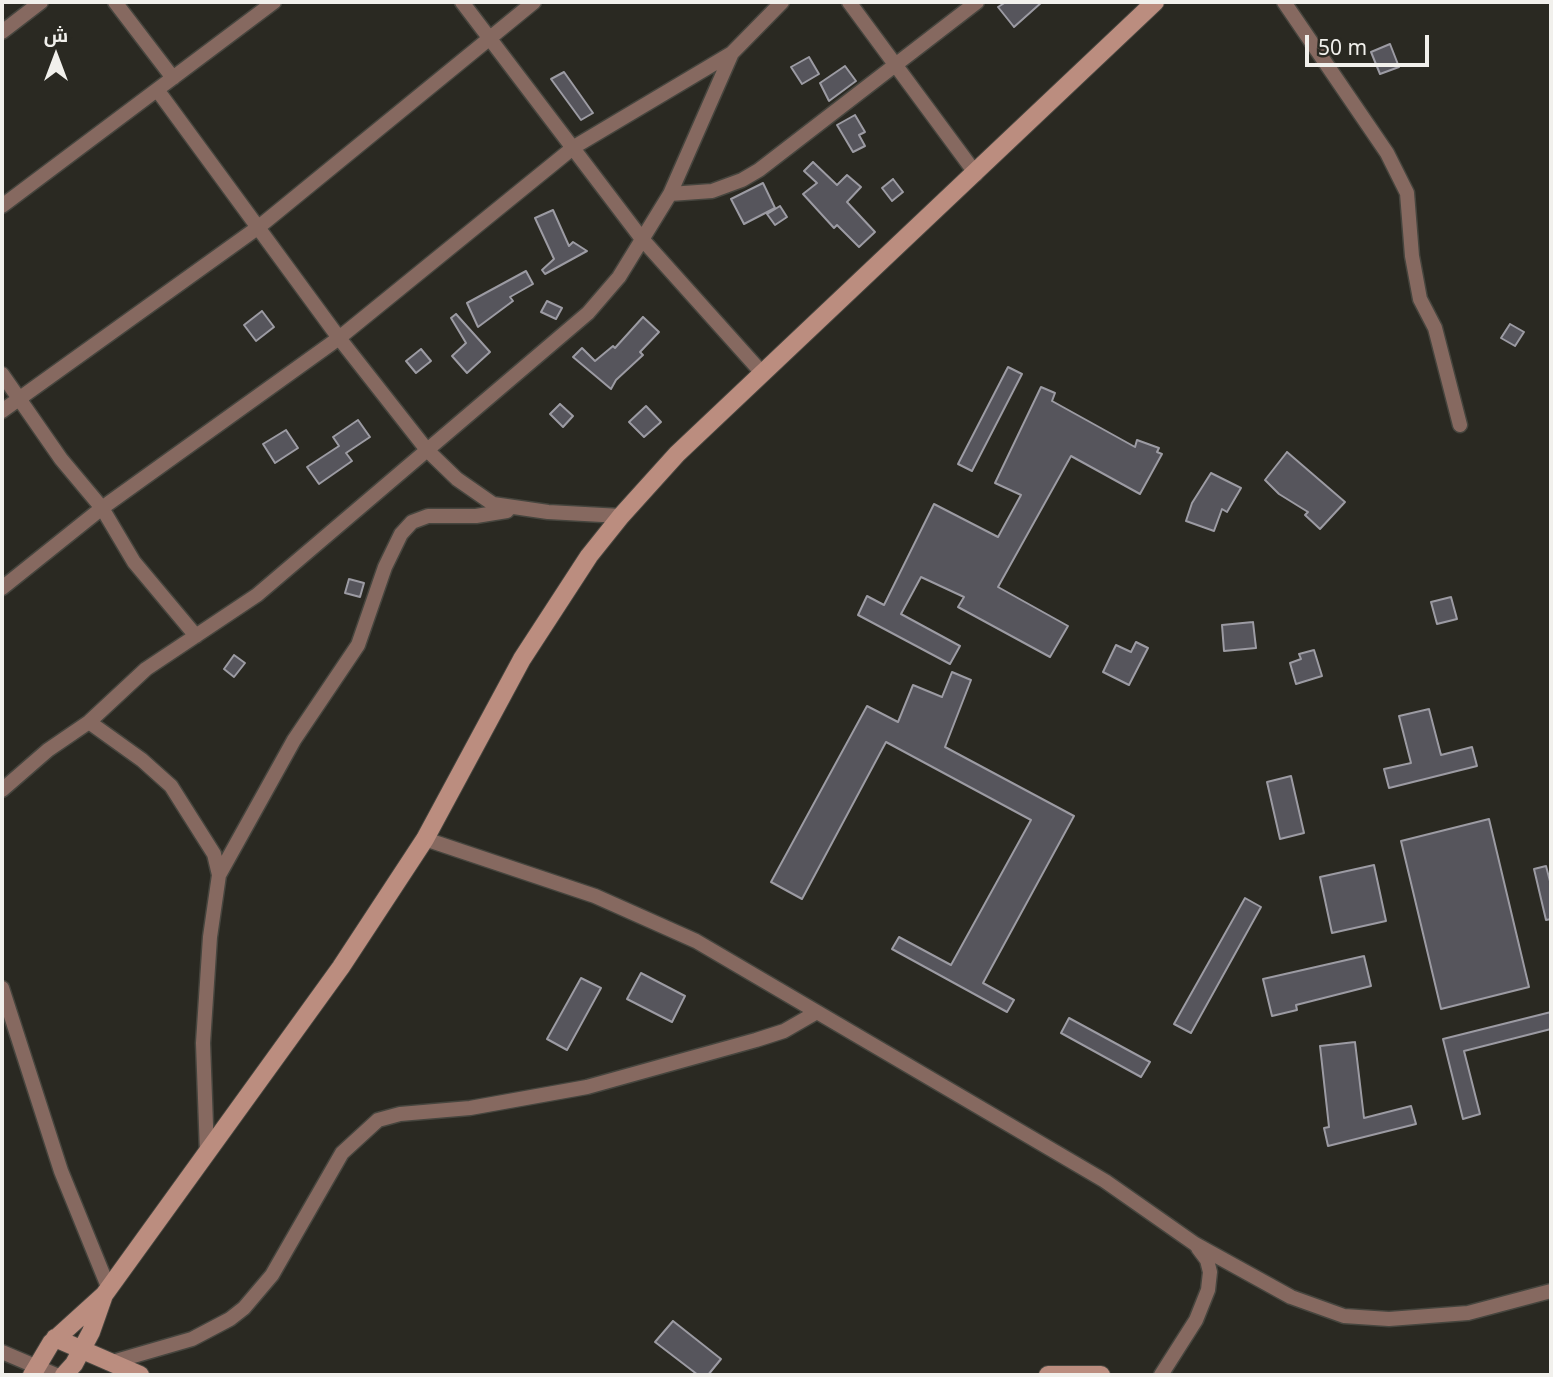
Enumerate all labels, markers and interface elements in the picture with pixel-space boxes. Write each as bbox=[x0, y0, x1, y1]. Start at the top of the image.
north arrow bbox=[21, 21, 91, 91]
scale bar bbox=[1308, 21, 1432, 65]
text: ش bbox=[44, 22, 68, 48]
text: 50 m bbox=[1318, 33, 1367, 61]

